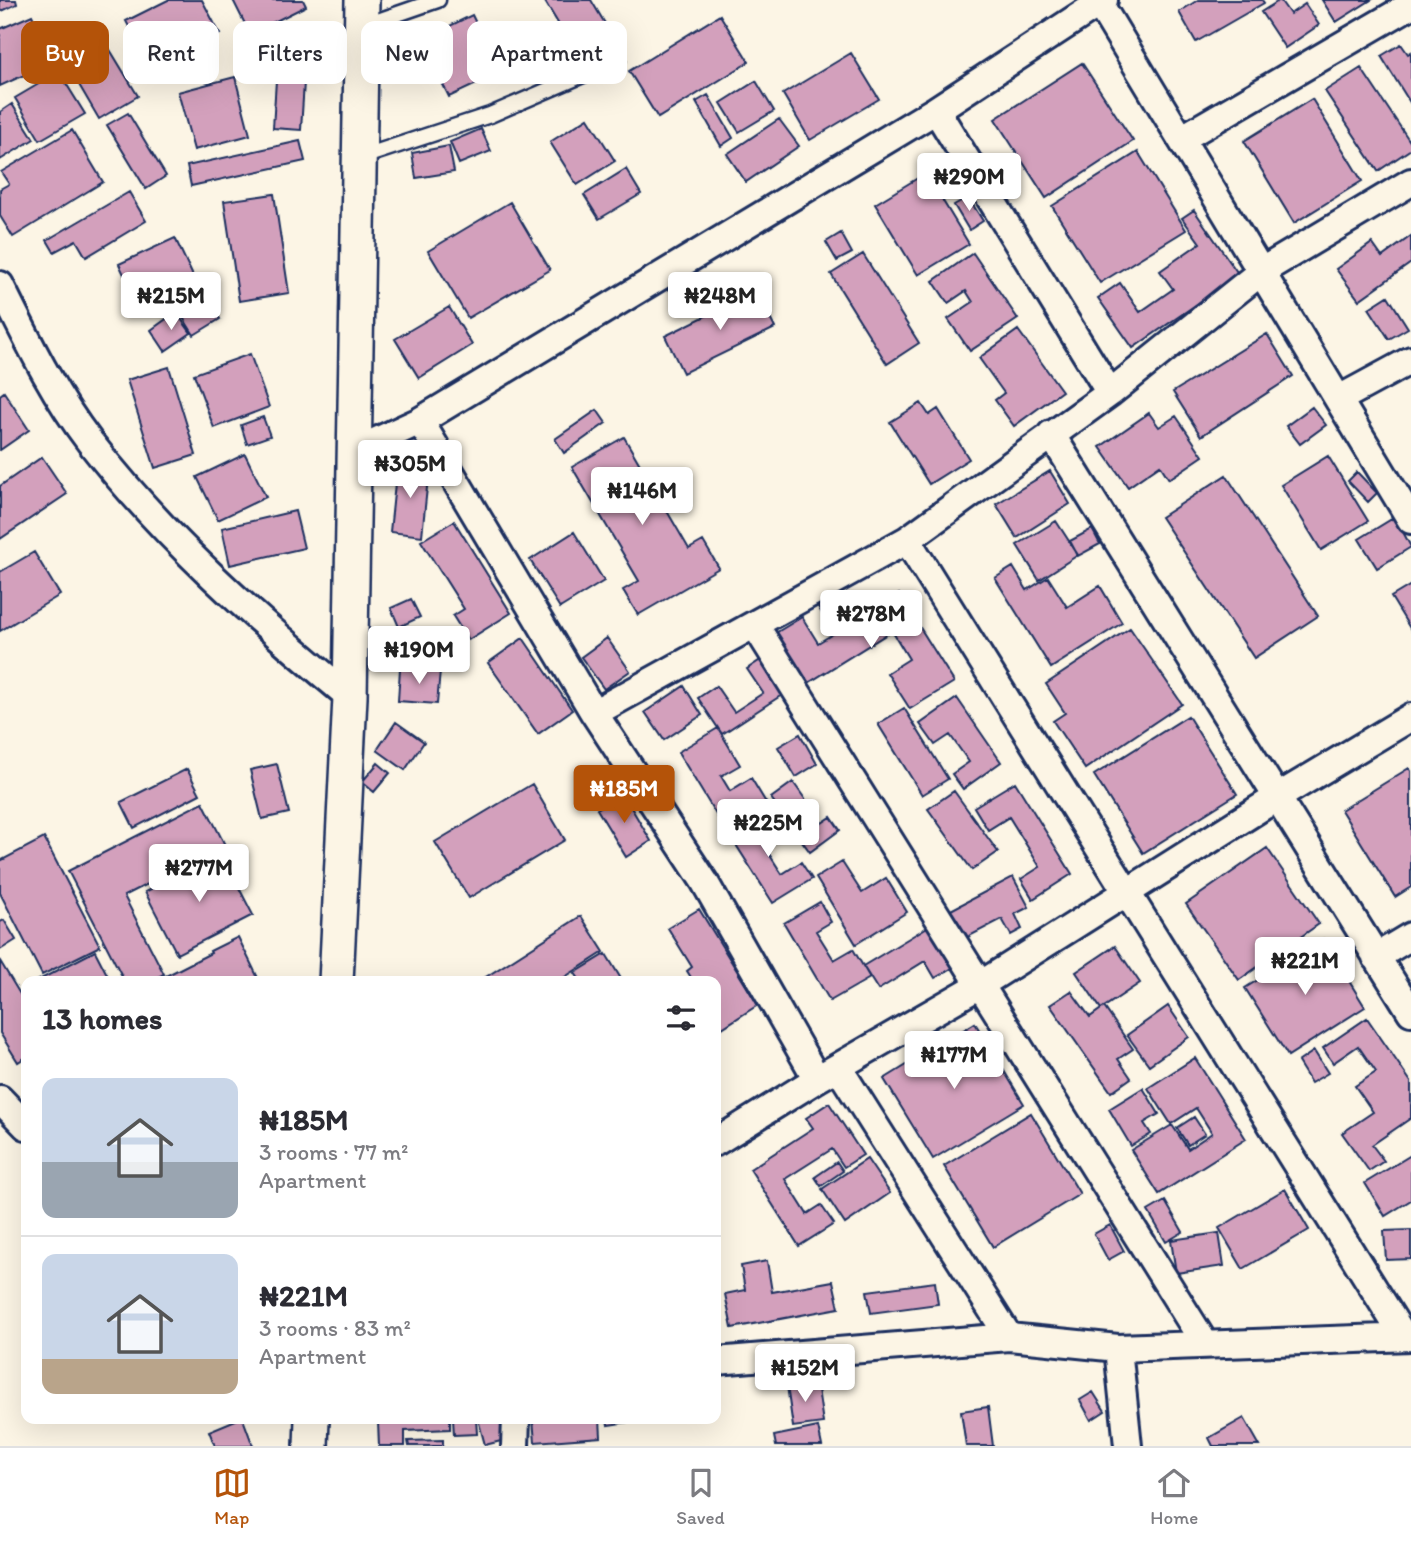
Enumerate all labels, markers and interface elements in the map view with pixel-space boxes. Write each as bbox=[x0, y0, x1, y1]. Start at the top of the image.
chip: Buy bbox=[21, 21, 109, 84]
chip: Rent bbox=[123, 21, 219, 84]
chip: Filters bbox=[233, 21, 347, 84]
chip: New bbox=[361, 21, 453, 84]
chip: Apartment bbox=[467, 21, 627, 84]
pin: ₦290M bbox=[920, 154, 1018, 213]
text: ₦290M bbox=[933, 162, 1005, 190]
pin: ₦215M bbox=[122, 272, 220, 332]
pin: ₦248M bbox=[671, 272, 769, 332]
text: ₦215M bbox=[137, 281, 205, 309]
text: ₦248M bbox=[684, 281, 756, 309]
pin: ₦305M bbox=[361, 440, 459, 500]
text: ₦305M bbox=[374, 449, 446, 477]
pin: ₦146M bbox=[593, 468, 691, 527]
text: ₦146M bbox=[607, 476, 677, 504]
pin: ₦278M bbox=[822, 590, 920, 650]
text: ₦278M bbox=[836, 599, 906, 627]
pin: ₦190M bbox=[370, 626, 468, 686]
text: ₦190M bbox=[384, 635, 454, 663]
pin: ₦185M bbox=[575, 766, 673, 825]
text: ₦185M bbox=[590, 774, 658, 802]
pin: ₦225M bbox=[719, 800, 817, 859]
text: ₦225M bbox=[733, 808, 803, 836]
pin: ₦277M bbox=[150, 844, 248, 904]
text: ₦277M bbox=[165, 853, 233, 881]
pin: ₦221M bbox=[1256, 937, 1354, 997]
text: ₦221M bbox=[1271, 946, 1339, 974]
icon: filters bbox=[662, 999, 700, 1037]
text: 13 homes bbox=[42, 1000, 162, 1037]
pin: ₦177M bbox=[905, 1032, 1003, 1091]
text: ₦177M bbox=[921, 1040, 987, 1068]
text: ₦185M bbox=[259, 1101, 349, 1138]
icon: home bbox=[98, 1106, 182, 1190]
text: 3 rooms · 77 m² bbox=[259, 1138, 409, 1166]
text: Apartment bbox=[259, 1166, 366, 1194]
text: ₦221M bbox=[259, 1277, 348, 1314]
icon: home bbox=[98, 1282, 182, 1366]
text: 3 rooms · 83 m² bbox=[259, 1314, 411, 1342]
text: Apartment bbox=[259, 1342, 366, 1370]
pin: ₦152M bbox=[756, 1344, 854, 1404]
text: ₦152M bbox=[771, 1353, 839, 1381]
tab: Map bbox=[213, 1464, 251, 1529]
tab: Saved bbox=[676, 1464, 725, 1529]
tab: Home bbox=[1150, 1464, 1198, 1529]

